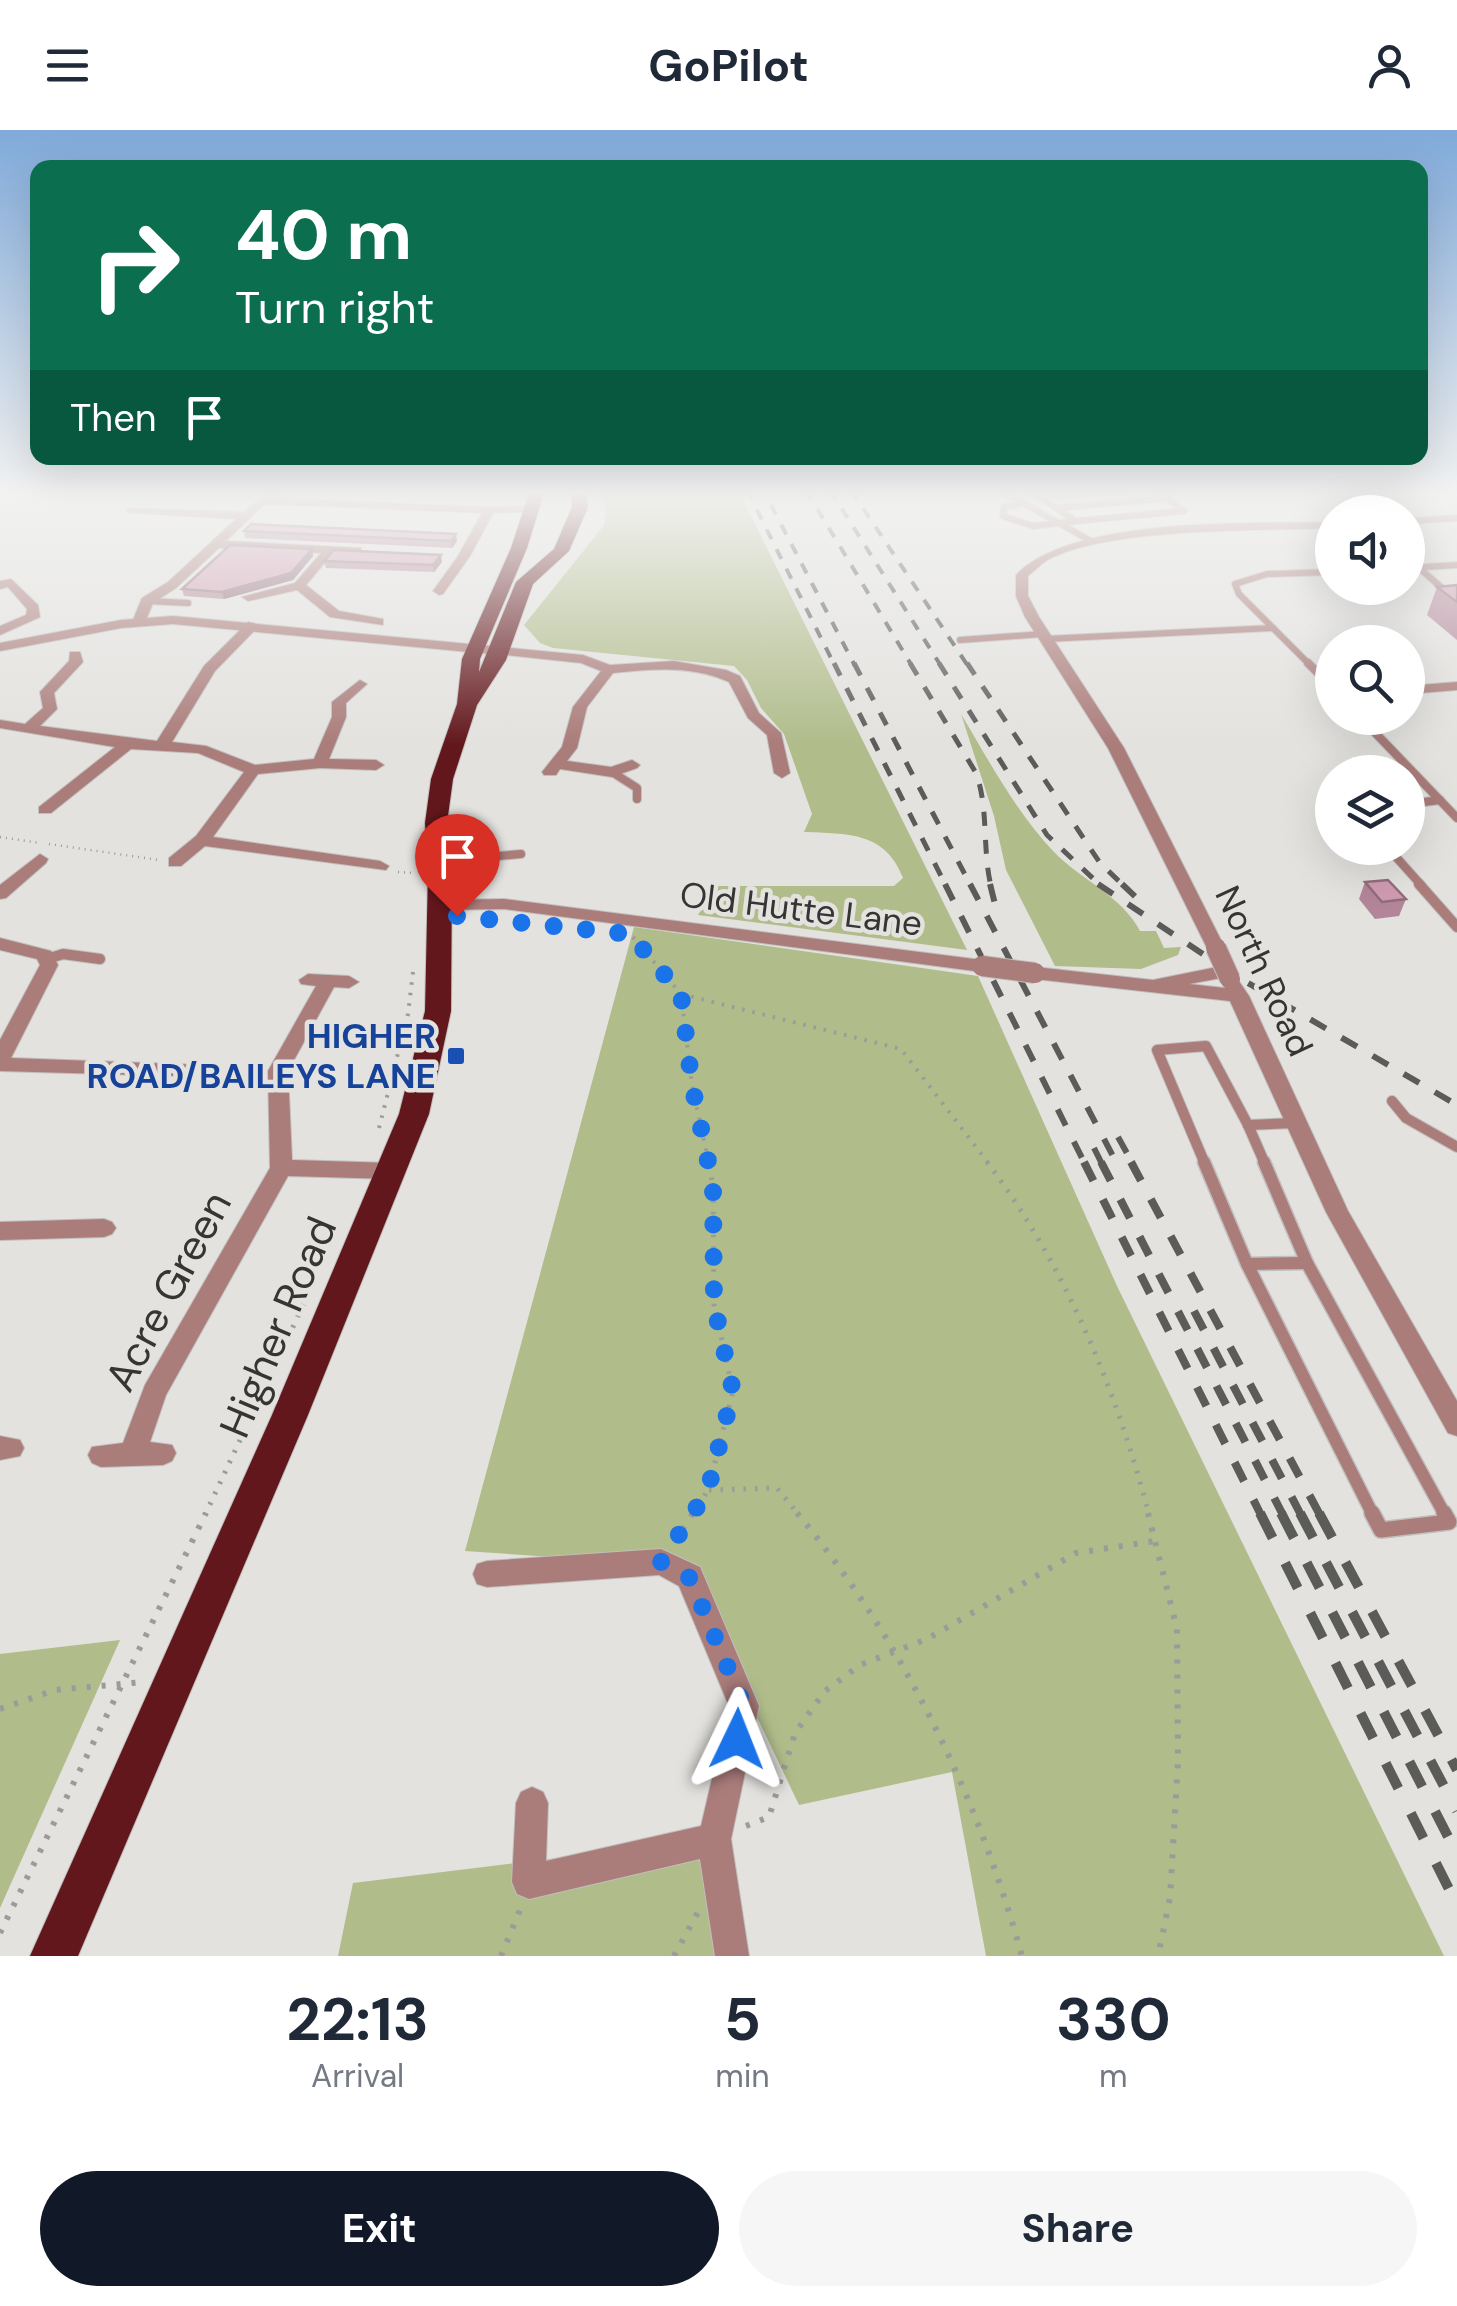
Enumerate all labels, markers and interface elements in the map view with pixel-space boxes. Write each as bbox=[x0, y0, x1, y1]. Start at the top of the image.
text: GoPilot bbox=[648, 36, 809, 95]
icon: menu bbox=[40, 38, 95, 93]
icon: person bbox=[1362, 38, 1417, 93]
text: 40 m bbox=[235, 190, 412, 281]
icon: right bbox=[70, 200, 200, 330]
text: Turn right bbox=[235, 278, 434, 337]
icon: arrive bbox=[177, 390, 232, 445]
text: Then bbox=[70, 393, 157, 443]
map controls bbox=[1315, 495, 1425, 865]
button: sound bbox=[1315, 495, 1425, 605]
button: search bbox=[1315, 625, 1425, 735]
button: layers bbox=[1315, 755, 1425, 865]
pin bbox=[415, 814, 500, 917]
icon: arrive bbox=[430, 829, 485, 884]
street label: Old Hutte Lane bbox=[677, 871, 925, 947]
street label: North Road bbox=[1205, 879, 1323, 1063]
place label: HIGHER ROAD/BAILEYS LANE bbox=[87, 1013, 436, 1099]
marker: HIGHER ROAD/BAILEYS LANE bbox=[445, 1045, 467, 1067]
street label: Acre Green bbox=[92, 1181, 244, 1401]
street label: Higher Road bbox=[207, 1208, 349, 1446]
position arrow bbox=[685, 1687, 789, 1791]
text: 22:13 bbox=[286, 1980, 429, 2059]
text: 5 bbox=[724, 1980, 761, 2059]
text: 330 bbox=[1056, 1980, 1171, 2059]
text: Arrival bbox=[311, 2055, 404, 2097]
text: min bbox=[715, 2055, 770, 2097]
text: m bbox=[1099, 2055, 1128, 2097]
button: Exit bbox=[40, 2171, 719, 2286]
button: Share bbox=[739, 2171, 1417, 2286]

